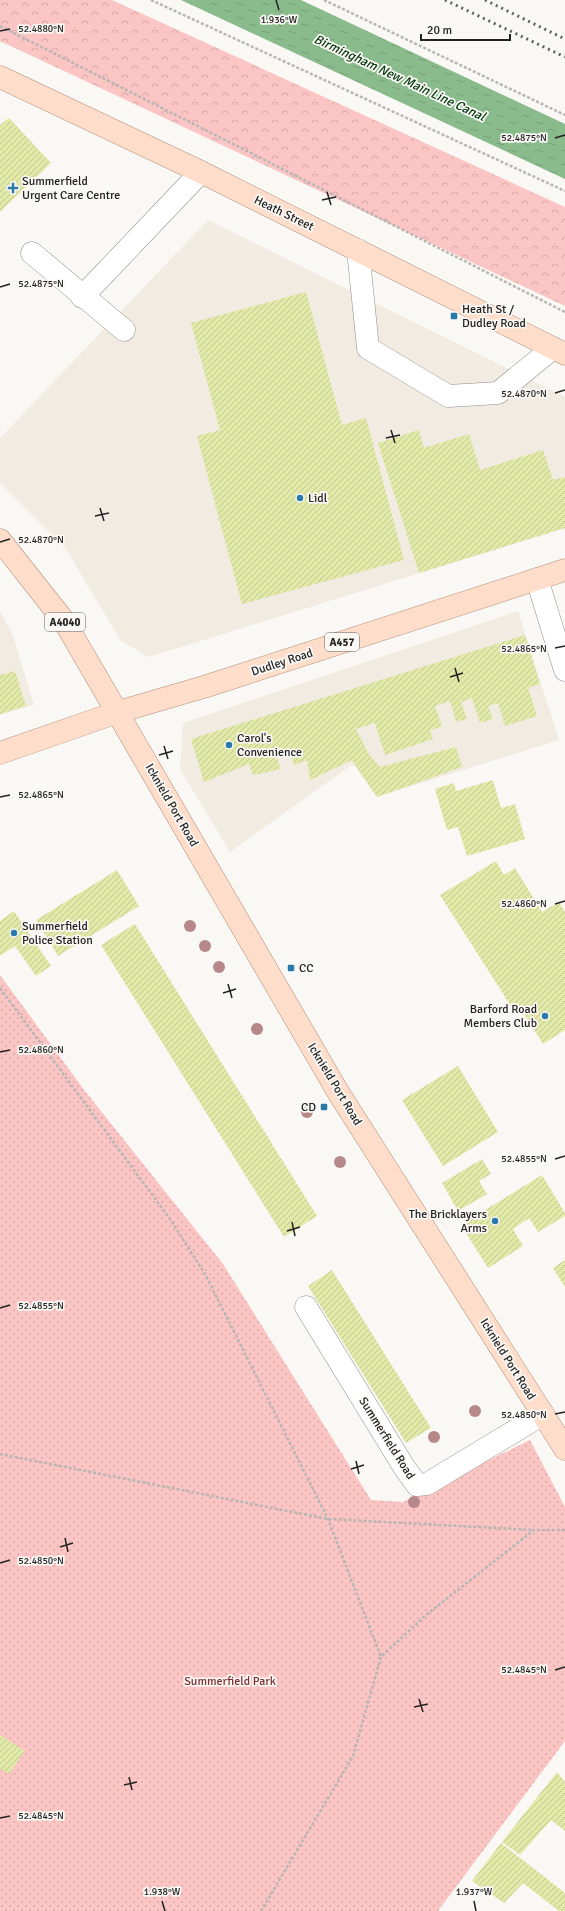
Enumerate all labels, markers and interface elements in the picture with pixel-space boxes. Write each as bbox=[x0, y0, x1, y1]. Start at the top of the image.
text: 1.936°W bbox=[261, 14, 298, 26]
scale bar bbox=[421, 16, 510, 42]
text: 52.4880°N bbox=[18, 23, 64, 35]
text: 20 m bbox=[427, 23, 452, 38]
water label: Birmingham New Main Line Canal bbox=[311, 31, 489, 125]
text: 52.4875°N bbox=[501, 132, 547, 144]
place label: Summerfield Urgent Care Centre bbox=[22, 174, 120, 203]
marker: Summerfield Urgent Care Centre bbox=[7, 182, 19, 194]
street label: Heath Street bbox=[251, 193, 316, 234]
text: 52.4875°N bbox=[18, 278, 64, 290]
place label: Heath St / Dudley Road bbox=[462, 302, 526, 331]
marker: Heath St / Dudley Road bbox=[449, 311, 459, 321]
text: 52.4870°N bbox=[501, 388, 547, 400]
place label: Lidl bbox=[308, 491, 328, 506]
marker: Lidl bbox=[295, 493, 305, 503]
text: 52.4870°N bbox=[18, 534, 64, 546]
road number: A4040 bbox=[45, 613, 85, 631]
road number: A457 bbox=[325, 633, 359, 651]
text: 52.4865°N bbox=[501, 643, 547, 655]
street label: Dudley Road bbox=[249, 645, 315, 679]
place label: Carol's Convenience bbox=[237, 731, 302, 760]
marker: Carol's Convenience bbox=[224, 740, 234, 750]
street label: Icknield Port Road bbox=[142, 761, 201, 849]
text: 52.4865°N bbox=[18, 789, 64, 801]
text: 52.4860°N bbox=[501, 898, 547, 910]
place label: Summerfield Police Station bbox=[22, 919, 93, 948]
marker: Summerfield Police Station bbox=[9, 928, 19, 938]
place label: CC bbox=[299, 961, 313, 976]
marker: CC bbox=[286, 963, 296, 973]
place label: Barford Road Members Club bbox=[464, 1002, 537, 1031]
marker: Barford Road Members Club bbox=[540, 1011, 550, 1021]
street label: Icknield Port Road bbox=[304, 1040, 365, 1128]
text: 52.4860°N bbox=[18, 1044, 64, 1056]
place label: CD bbox=[301, 1100, 316, 1115]
marker: CD bbox=[319, 1102, 329, 1112]
text: 52.4855°N bbox=[501, 1153, 547, 1165]
place label: The Bricklayers Arms bbox=[409, 1207, 487, 1236]
marker: The Bricklayers Arms bbox=[490, 1216, 500, 1226]
text: 52.4855°N bbox=[18, 1300, 64, 1312]
street label: Icknield Port Road bbox=[476, 1316, 539, 1403]
street label: Summerfield Road bbox=[355, 1394, 418, 1482]
text: 52.4850°N bbox=[501, 1409, 547, 1421]
text: 52.4850°N bbox=[18, 1555, 64, 1567]
text: 52.4845°N bbox=[501, 1664, 547, 1676]
park label: Summerfield Park bbox=[184, 1674, 276, 1689]
text: 52.4845°N bbox=[18, 1810, 64, 1822]
text: 1.938°W bbox=[144, 1886, 181, 1898]
text: 1.937°W bbox=[456, 1886, 493, 1898]

